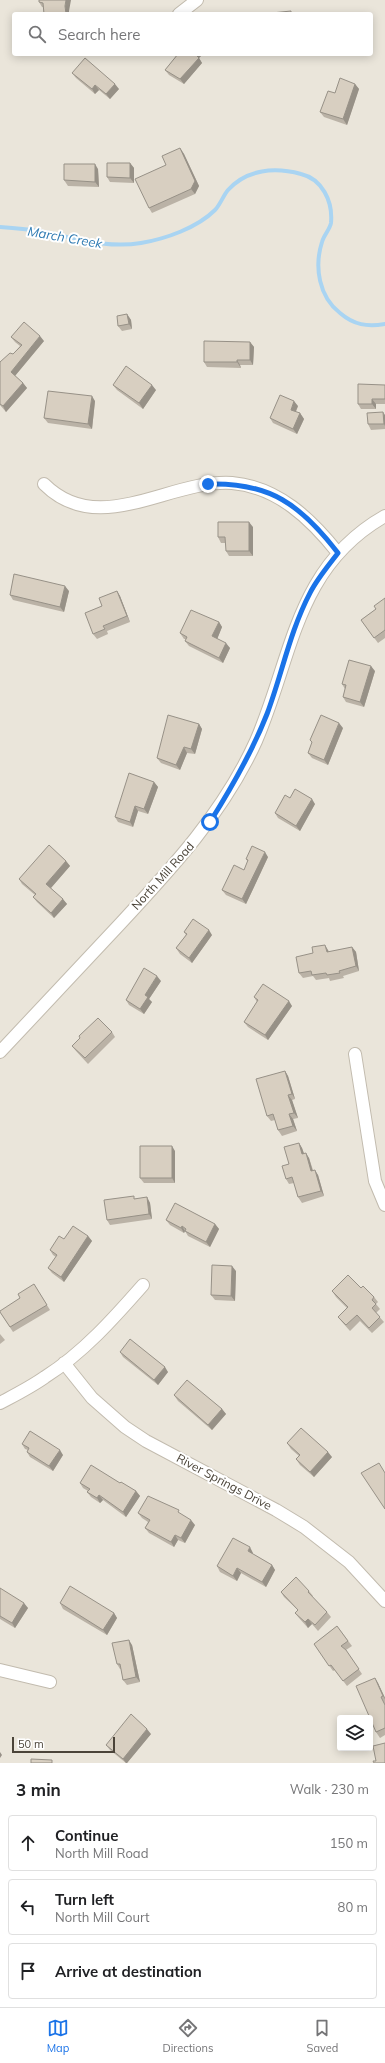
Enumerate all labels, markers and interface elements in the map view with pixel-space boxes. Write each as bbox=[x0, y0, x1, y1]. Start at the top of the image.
search box bbox=[12, 12, 373, 56]
icon: search bbox=[26, 23, 48, 45]
text: Search here bbox=[58, 25, 140, 44]
water label: March Creek bbox=[26, 223, 104, 251]
route end bbox=[199, 475, 217, 493]
route start bbox=[201, 813, 219, 831]
street label: North Mill Road bbox=[128, 839, 197, 913]
street label: River Springs Drive bbox=[174, 1450, 274, 1513]
map controls bbox=[337, 1715, 373, 1751]
button: layers bbox=[337, 1715, 373, 1751]
scale bar bbox=[12, 1735, 115, 1754]
text: 50 m bbox=[18, 1737, 44, 1751]
text: 3 min bbox=[16, 1779, 61, 1800]
text: Walk · 230 m bbox=[290, 1781, 369, 1797]
text: Continue bbox=[55, 1826, 118, 1845]
icon: ahead bbox=[17, 1832, 39, 1854]
text: 150 m bbox=[330, 1835, 368, 1851]
text: North Mill Road bbox=[55, 1845, 148, 1861]
text: Turn left bbox=[55, 1890, 114, 1909]
icon: left bbox=[17, 1896, 39, 1918]
text: 80 m bbox=[338, 1899, 368, 1915]
text: North Mill Court bbox=[55, 1909, 150, 1925]
icon: arrive bbox=[17, 1960, 39, 1982]
text: Arrive at destination bbox=[55, 1962, 202, 1981]
tab: Map bbox=[47, 2017, 69, 2055]
tab: Directions bbox=[163, 2017, 213, 2055]
tab: Saved bbox=[307, 2017, 338, 2055]

